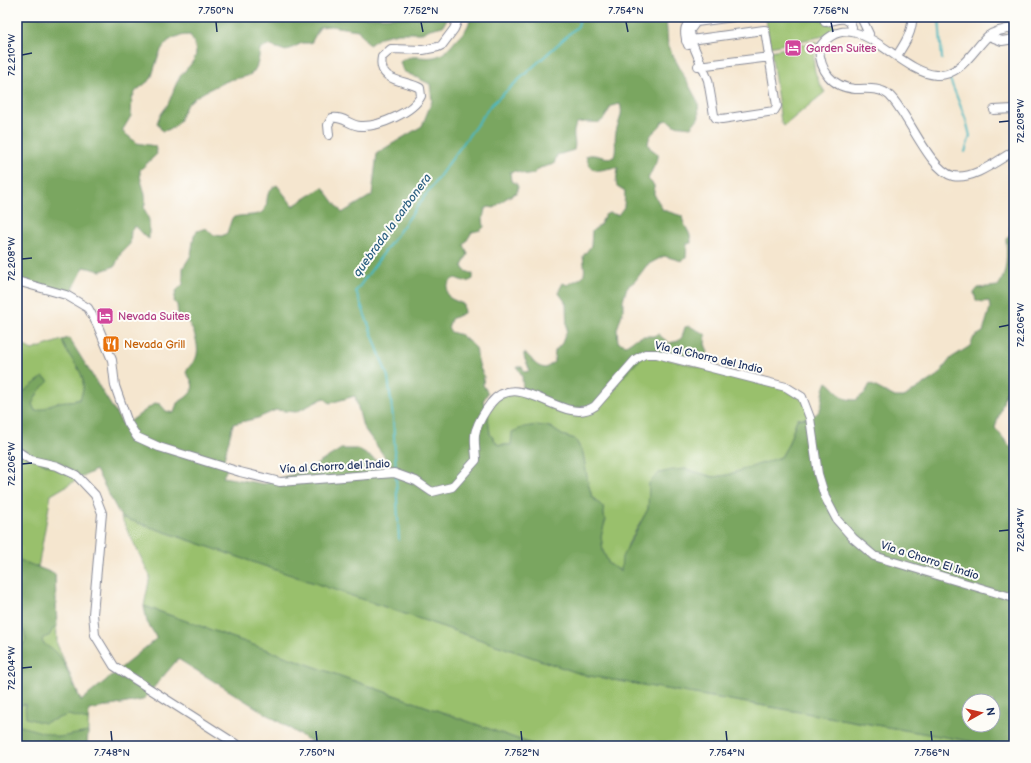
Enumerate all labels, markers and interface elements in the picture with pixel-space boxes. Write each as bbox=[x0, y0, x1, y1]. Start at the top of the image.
text: 7.750°N bbox=[198, 5, 234, 17]
text: 7.752°N bbox=[403, 5, 439, 17]
text: 7.754°N bbox=[608, 5, 644, 17]
text: 7.756°N bbox=[813, 5, 849, 17]
text: 72.210°W bbox=[6, 34, 18, 76]
hotel icon: Garden Suites bbox=[783, 38, 803, 58]
place label: Garden Suites bbox=[806, 42, 877, 55]
text: 72.208°W bbox=[1015, 99, 1027, 143]
water label: quebrada la carbonera bbox=[350, 171, 435, 280]
text: 72.208°W bbox=[6, 237, 18, 281]
text: 72.206°W bbox=[1015, 303, 1027, 347]
hotel icon: Nevada Suites bbox=[95, 306, 115, 326]
place label: Nevada Suites bbox=[118, 310, 190, 323]
restaurant icon: Nevada Grill bbox=[101, 334, 121, 354]
place label: Nevada Grill bbox=[124, 338, 185, 351]
street label: Vía al Chorro del Indio bbox=[654, 339, 764, 376]
text: 72.206°W bbox=[6, 442, 18, 486]
street label: Vía al Chorro del Indio bbox=[280, 457, 390, 476]
text: 72.204°W bbox=[1015, 508, 1027, 552]
street label: Vía a Chorro El Indio bbox=[879, 538, 981, 582]
text: 72.204°W bbox=[6, 646, 18, 690]
north arrow bbox=[961, 693, 1001, 733]
text: N bbox=[983, 707, 997, 717]
text: 7.748°N bbox=[94, 747, 130, 759]
text: 7.750°N bbox=[299, 747, 335, 759]
text: 7.752°N bbox=[504, 747, 540, 759]
text: 7.754°N bbox=[709, 747, 745, 759]
text: 7.756°N bbox=[914, 747, 950, 759]

